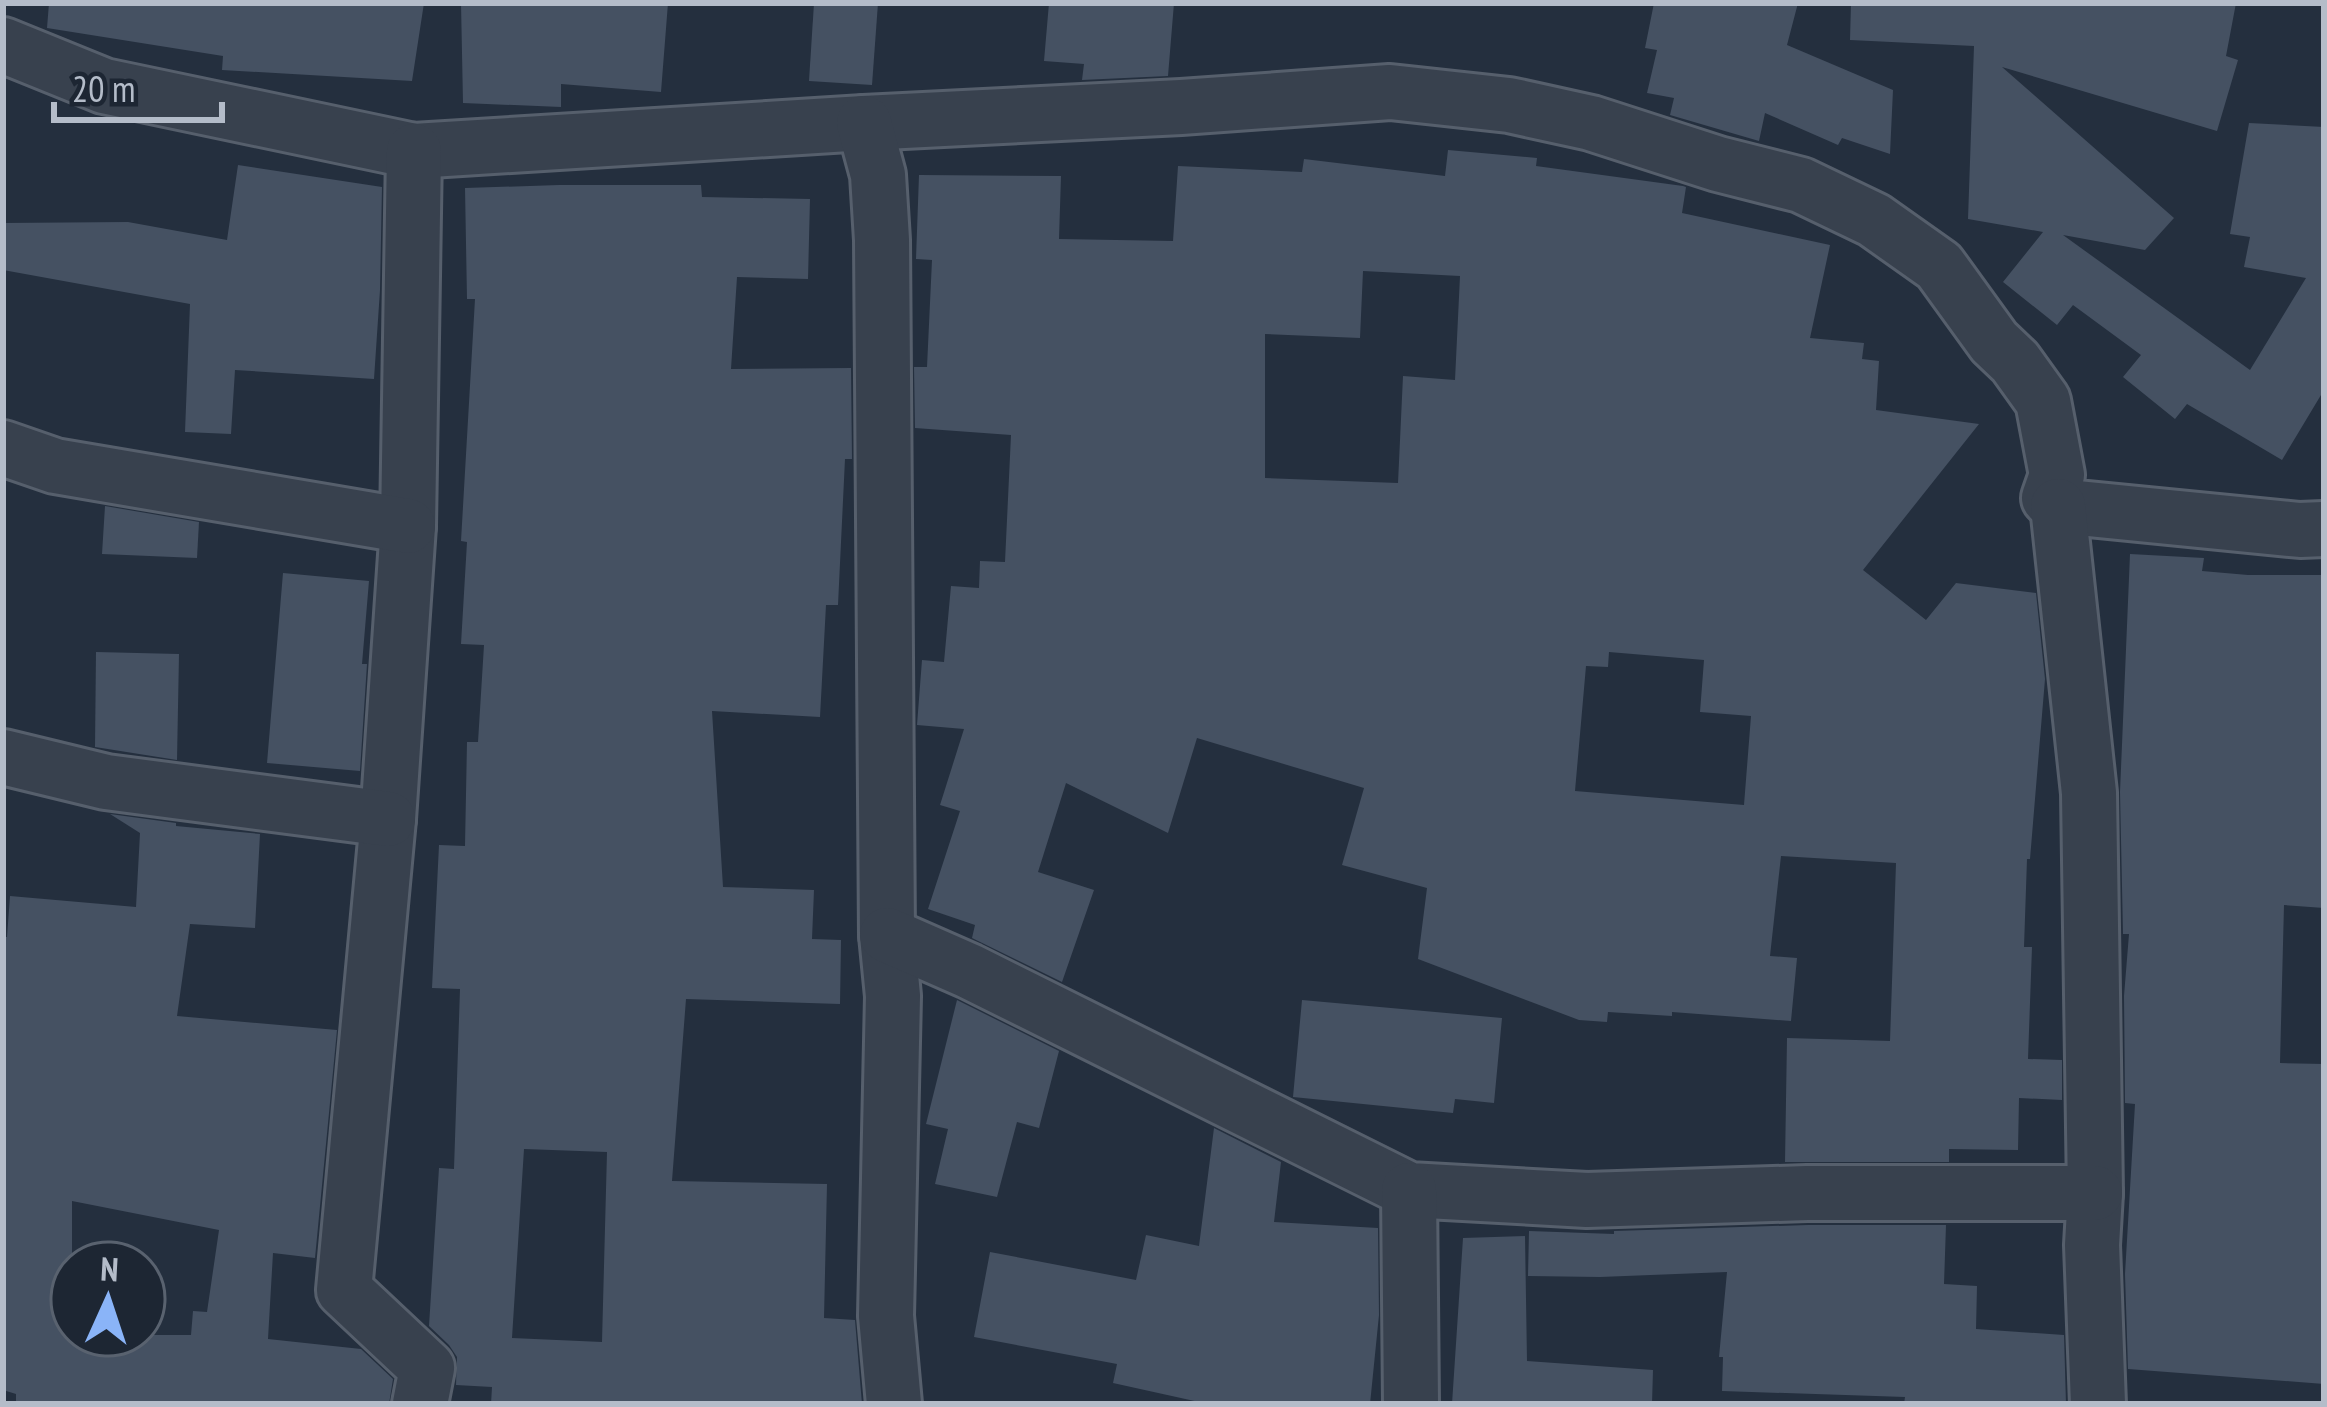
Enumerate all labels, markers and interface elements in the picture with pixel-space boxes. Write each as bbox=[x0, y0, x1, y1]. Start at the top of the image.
scale bar bbox=[54, 48, 222, 122]
text: 20 m bbox=[72, 65, 135, 112]
north arrow bbox=[48, 1239, 168, 1359]
text: N bbox=[100, 1247, 120, 1290]

